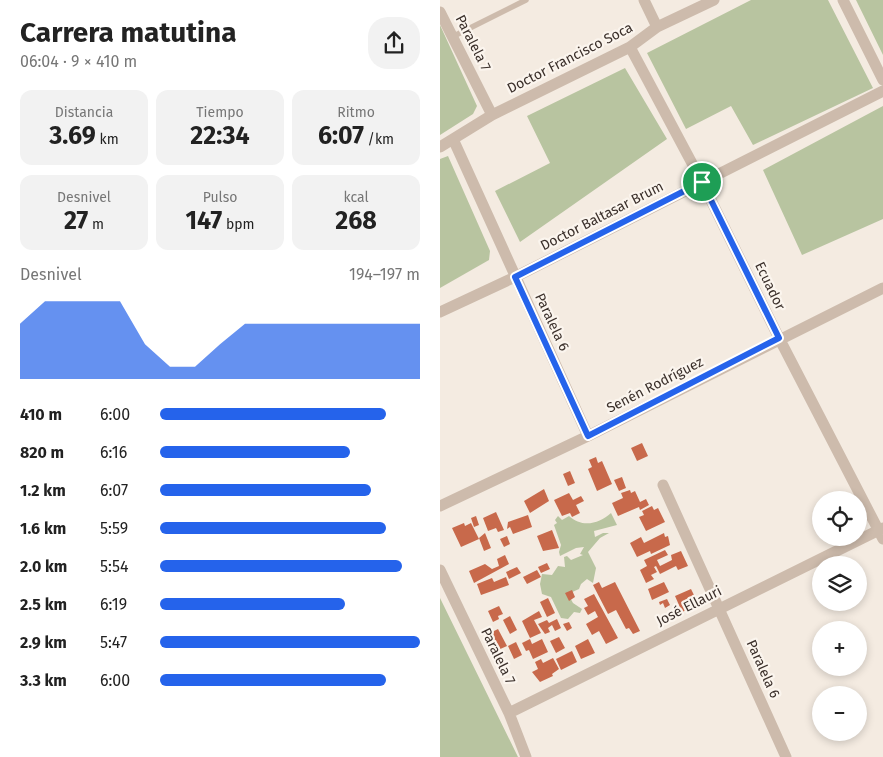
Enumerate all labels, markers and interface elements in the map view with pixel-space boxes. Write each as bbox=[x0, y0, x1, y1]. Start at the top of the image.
street label: Paralela 7 bbox=[452, 12, 494, 74]
text: Carrera matutina bbox=[20, 16, 237, 49]
button: share bbox=[368, 17, 420, 69]
street label: Doctor Francisco Soca bbox=[504, 19, 636, 97]
text: 06:04 · 9 × 410 m bbox=[20, 52, 137, 71]
text: Distancia bbox=[55, 104, 113, 121]
text: Tiempo bbox=[196, 104, 244, 121]
text: Ritmo bbox=[337, 104, 375, 121]
text: 3.69 bbox=[49, 121, 96, 151]
text: 22:34 bbox=[190, 121, 250, 151]
text: 6:07 bbox=[318, 121, 364, 151]
text: km bbox=[96, 131, 119, 148]
text: /km bbox=[364, 131, 394, 148]
pin bbox=[681, 161, 723, 203]
icon: arrive bbox=[688, 168, 716, 196]
street label: Doctor Baltasar Brum bbox=[538, 178, 666, 254]
text: Desnivel bbox=[57, 189, 111, 206]
text: Pulso bbox=[203, 189, 237, 206]
text: kcal bbox=[343, 189, 369, 206]
text: 27 bbox=[64, 206, 88, 236]
text: 147 bbox=[185, 206, 222, 236]
text: 268 bbox=[335, 206, 377, 236]
text: m bbox=[88, 216, 104, 233]
text: bpm bbox=[222, 216, 255, 233]
street label: Ecuador bbox=[751, 259, 789, 313]
text: Desnivel bbox=[20, 265, 82, 284]
text: 194–197 m bbox=[349, 265, 420, 284]
street label: Paralela 6 bbox=[531, 290, 573, 354]
street label: Senén Rodríguez bbox=[604, 353, 706, 417]
text: 410 m bbox=[20, 405, 62, 424]
text: 6:00 bbox=[100, 405, 130, 424]
text: 820 m bbox=[20, 443, 64, 462]
text: 6:16 bbox=[100, 443, 127, 462]
text: 1.2 km bbox=[20, 481, 66, 500]
text: 6:07 bbox=[100, 481, 128, 500]
map controls bbox=[812, 491, 867, 741]
button: locate bbox=[812, 491, 867, 546]
text: 1.6 km bbox=[20, 519, 66, 538]
text: 5:59 bbox=[100, 519, 128, 538]
button: layers bbox=[812, 556, 867, 611]
text: 2.0 km bbox=[20, 557, 67, 576]
text: 5:54 bbox=[100, 557, 128, 576]
street label: José Ellauri bbox=[654, 582, 724, 630]
text: 2.5 km bbox=[20, 595, 67, 614]
text: 6:19 bbox=[100, 595, 127, 614]
button: + bbox=[812, 621, 867, 676]
street label: Paralela 7 bbox=[477, 625, 519, 687]
text: 2.9 km bbox=[20, 633, 67, 652]
text: 5:47 bbox=[100, 633, 127, 652]
street label: Paralela 6 bbox=[743, 637, 783, 701]
text: 3.3 km bbox=[20, 671, 67, 690]
text: 6:00 bbox=[100, 671, 130, 690]
button: − bbox=[812, 686, 867, 741]

